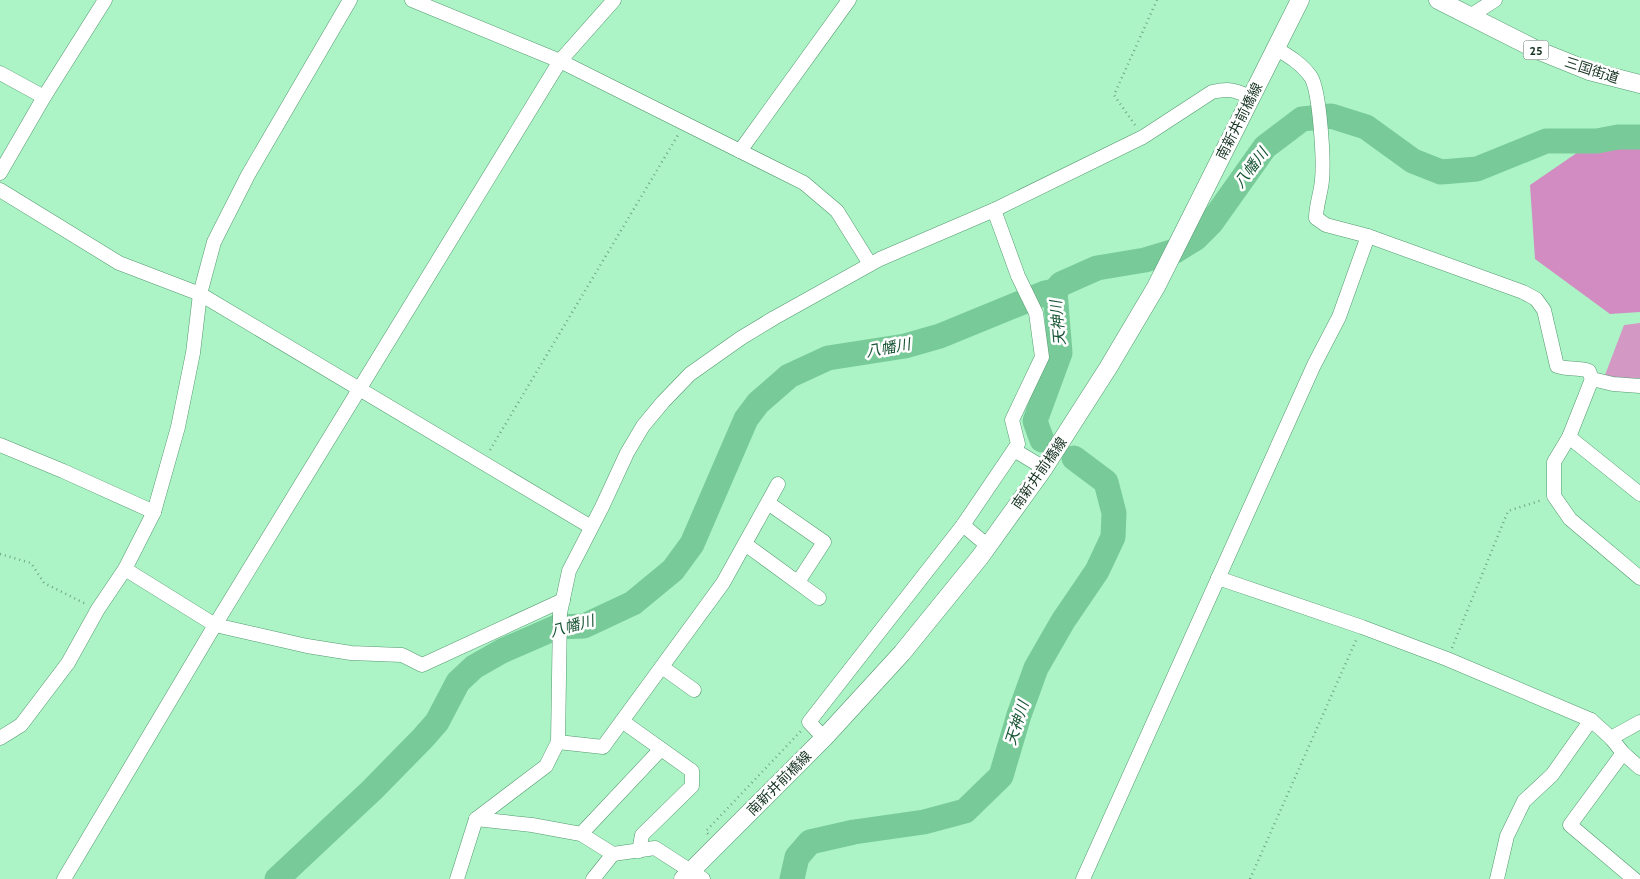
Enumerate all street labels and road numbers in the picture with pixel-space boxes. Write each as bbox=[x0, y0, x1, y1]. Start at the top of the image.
road number: 25 bbox=[1524, 40, 1548, 60]
street label: 三国街道 bbox=[1563, 53, 1621, 87]
street label: 南新井前橋線 bbox=[1212, 79, 1266, 163]
street label: 南新井前橋線 bbox=[1008, 433, 1070, 513]
street label: 南新井前橋線 bbox=[743, 747, 815, 819]

